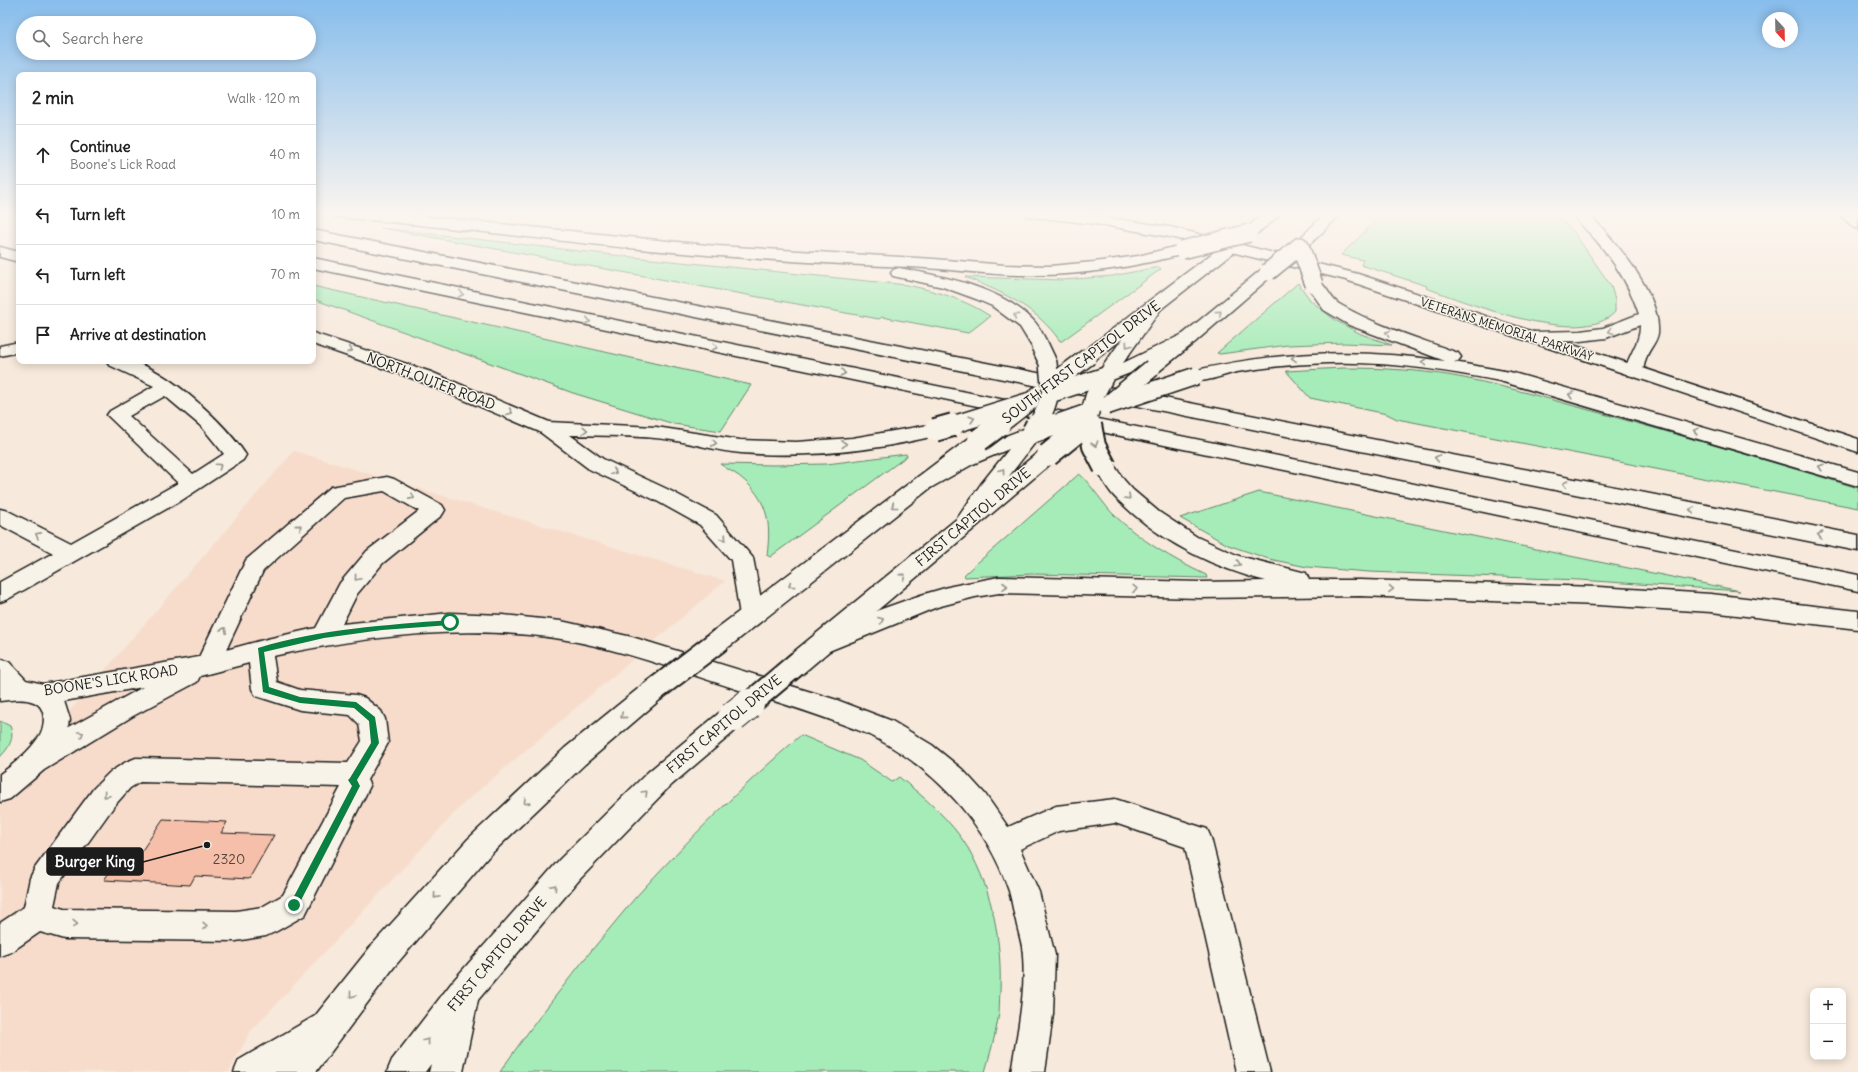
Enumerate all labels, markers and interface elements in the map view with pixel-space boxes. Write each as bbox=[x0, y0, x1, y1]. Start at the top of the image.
north arrow bbox=[1762, 12, 1798, 48]
search box bbox=[16, 16, 316, 60]
icon: search bbox=[30, 27, 52, 49]
text: Search here bbox=[62, 29, 143, 48]
text: 2 min bbox=[32, 87, 74, 109]
text: Walk · 120 m bbox=[227, 90, 300, 107]
text: Continue bbox=[70, 137, 131, 156]
icon: ahead bbox=[32, 144, 54, 166]
text: 40 m bbox=[269, 146, 300, 163]
text: Boone's Lick Road bbox=[70, 156, 176, 173]
icon: left bbox=[32, 204, 54, 226]
text: Turn left bbox=[70, 205, 125, 224]
text: 10 m bbox=[272, 206, 300, 223]
icon: left bbox=[32, 264, 54, 286]
text: Turn left bbox=[70, 265, 125, 284]
text: 70 m bbox=[271, 266, 300, 283]
one-way arrow bbox=[458, 289, 464, 298]
street label: VETERANS MEMORIAL PARKWAY bbox=[1419, 294, 1596, 364]
street label: SOUTH FIRST CAPITOL DRIVE bbox=[998, 297, 1164, 427]
one-way arrow bbox=[1214, 311, 1221, 318]
one-way arrow bbox=[1014, 314, 1021, 321]
one-way arrow bbox=[585, 316, 591, 324]
icon: arrive bbox=[32, 324, 54, 346]
text: Arrive at destination bbox=[70, 325, 206, 344]
one-way arrow bbox=[1608, 326, 1615, 334]
one-way arrow bbox=[1385, 329, 1392, 338]
one-way arrow bbox=[1126, 340, 1133, 347]
one-way arrow bbox=[712, 342, 719, 351]
one-way arrow bbox=[346, 345, 353, 354]
street label: NORTH OUTER ROAD bbox=[364, 348, 498, 414]
one-way arrow bbox=[1291, 354, 1297, 363]
one-way arrow bbox=[1421, 358, 1427, 367]
one-way arrow bbox=[840, 369, 846, 377]
one-way arrow bbox=[1568, 391, 1575, 400]
one-way arrow bbox=[507, 408, 514, 416]
one-way arrow bbox=[969, 415, 976, 424]
one-way arrow bbox=[582, 425, 588, 434]
one-way arrow bbox=[1693, 427, 1700, 436]
one-way arrow bbox=[711, 438, 718, 447]
one-way arrow bbox=[841, 440, 847, 449]
one-way arrow bbox=[1090, 441, 1098, 448]
one-way arrow bbox=[1434, 455, 1440, 463]
one-way arrow bbox=[215, 463, 222, 471]
one-way arrow bbox=[1817, 463, 1824, 472]
street label: FIRST CAPITOL DRIVE bbox=[912, 464, 1034, 570]
one-way arrow bbox=[609, 467, 617, 475]
one-way arrow bbox=[997, 468, 1004, 475]
one-way arrow bbox=[1562, 480, 1568, 489]
one-way arrow bbox=[408, 492, 415, 500]
one-way arrow bbox=[1123, 493, 1131, 500]
one-way arrow bbox=[892, 501, 899, 508]
one-way arrow bbox=[1689, 506, 1695, 514]
one-way arrow bbox=[294, 524, 302, 532]
one-way arrow bbox=[1817, 531, 1823, 540]
one-way arrow bbox=[34, 532, 42, 540]
one-way arrow bbox=[720, 533, 727, 541]
one-way arrow bbox=[1235, 559, 1242, 568]
one-way arrow bbox=[354, 574, 361, 581]
one-way arrow bbox=[898, 574, 905, 581]
one-way arrow bbox=[789, 580, 796, 587]
one-way arrow bbox=[1002, 582, 1008, 590]
one-way arrow bbox=[1132, 584, 1138, 593]
one-way arrow bbox=[1388, 585, 1394, 594]
route start bbox=[441, 613, 459, 631]
one-way arrow bbox=[877, 616, 884, 624]
one-way arrow bbox=[219, 626, 227, 634]
street label: BOONE'S LICK ROAD bbox=[43, 660, 180, 700]
street label: FIRST CAPITOL DRIVE bbox=[663, 671, 785, 777]
one-way arrow bbox=[621, 711, 628, 718]
one-way arrow bbox=[77, 731, 84, 738]
one-way arrow bbox=[103, 790, 110, 798]
one-way arrow bbox=[640, 790, 648, 798]
one-way arrow bbox=[523, 797, 531, 805]
callout: Burger King bbox=[47, 848, 143, 875]
house number: 2320 bbox=[213, 850, 245, 868]
text: Burger King bbox=[55, 852, 135, 872]
one-way arrow bbox=[550, 884, 557, 891]
one-way arrow bbox=[433, 891, 441, 899]
street label: FIRST CAPITOL DRIVE bbox=[444, 893, 550, 1015]
route end bbox=[285, 896, 303, 914]
one-way arrow bbox=[72, 920, 78, 928]
one-way arrow bbox=[202, 922, 208, 930]
map controls bbox=[1810, 988, 1846, 1060]
button: + bbox=[1810, 988, 1846, 1024]
one-way arrow bbox=[350, 991, 357, 998]
button: − bbox=[1810, 1024, 1846, 1060]
one-way arrow bbox=[422, 1038, 429, 1045]

